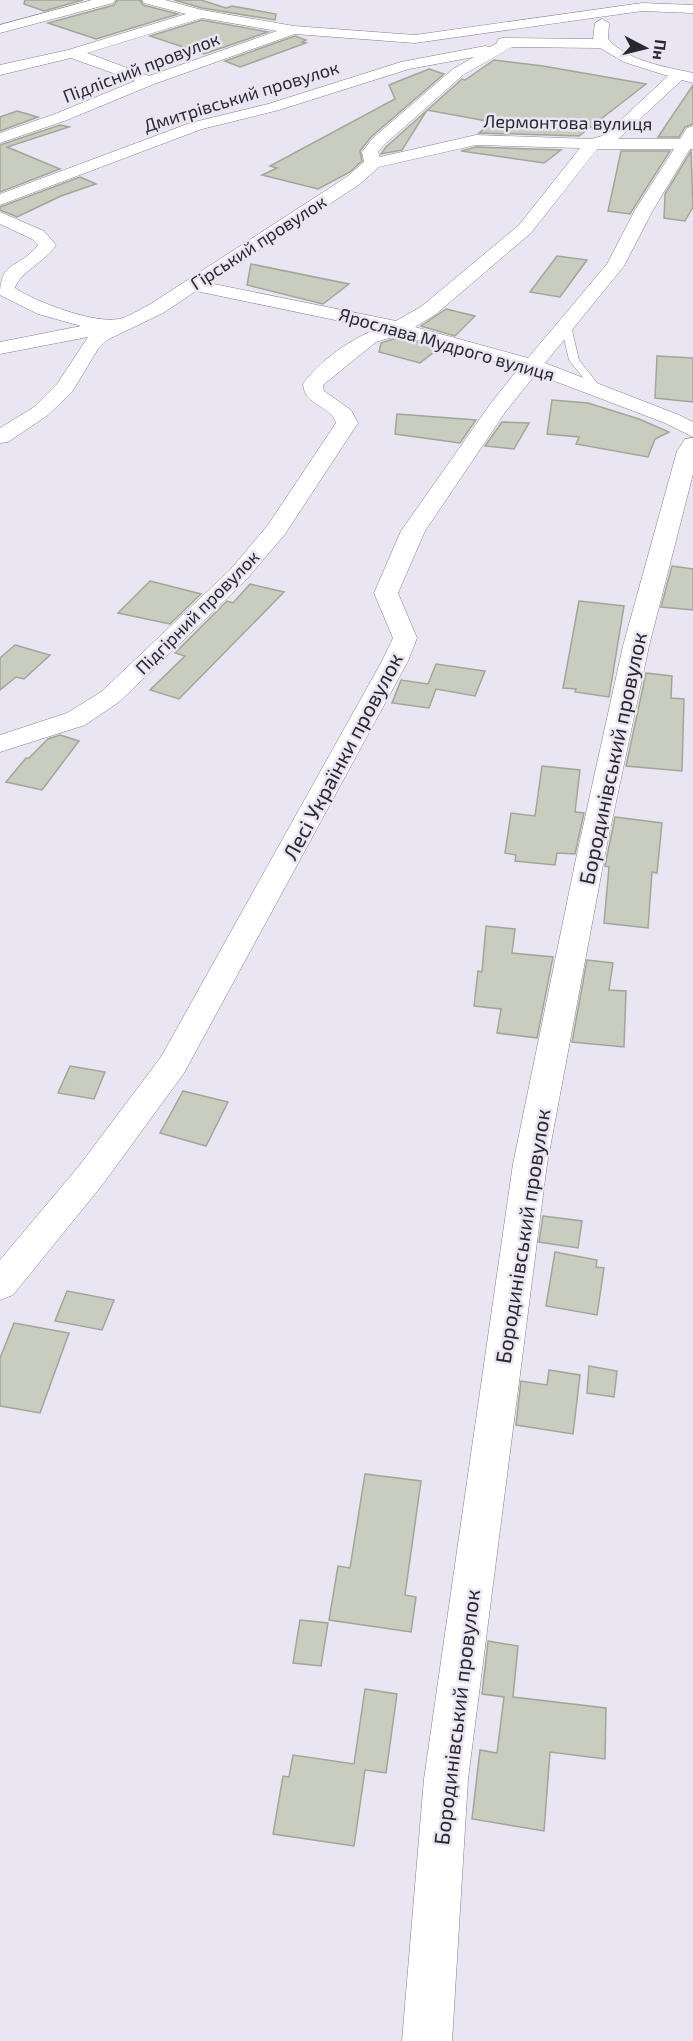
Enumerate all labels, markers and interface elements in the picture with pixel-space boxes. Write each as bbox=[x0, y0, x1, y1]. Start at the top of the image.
north arrow bbox=[615, 18, 675, 78]
street label: Підлісний провулок bbox=[59, 27, 223, 107]
text: Пн bbox=[650, 38, 671, 61]
street label: Дмитрівський провулок bbox=[141, 56, 342, 136]
street label: Лермонтова вулиця bbox=[483, 110, 653, 134]
street label: Гірський провулок bbox=[186, 190, 330, 294]
street label: Ярослава Мудрого вулиця bbox=[337, 303, 557, 385]
street label: Підгірний провулок bbox=[131, 545, 264, 678]
street label: Бородинівський провулок bbox=[573, 630, 652, 887]
street label: Лесі Українки провулок bbox=[277, 648, 408, 864]
street label: Бородинівський провулок bbox=[490, 1107, 555, 1365]
street label: Бородинівський провулок bbox=[428, 1588, 485, 1846]

